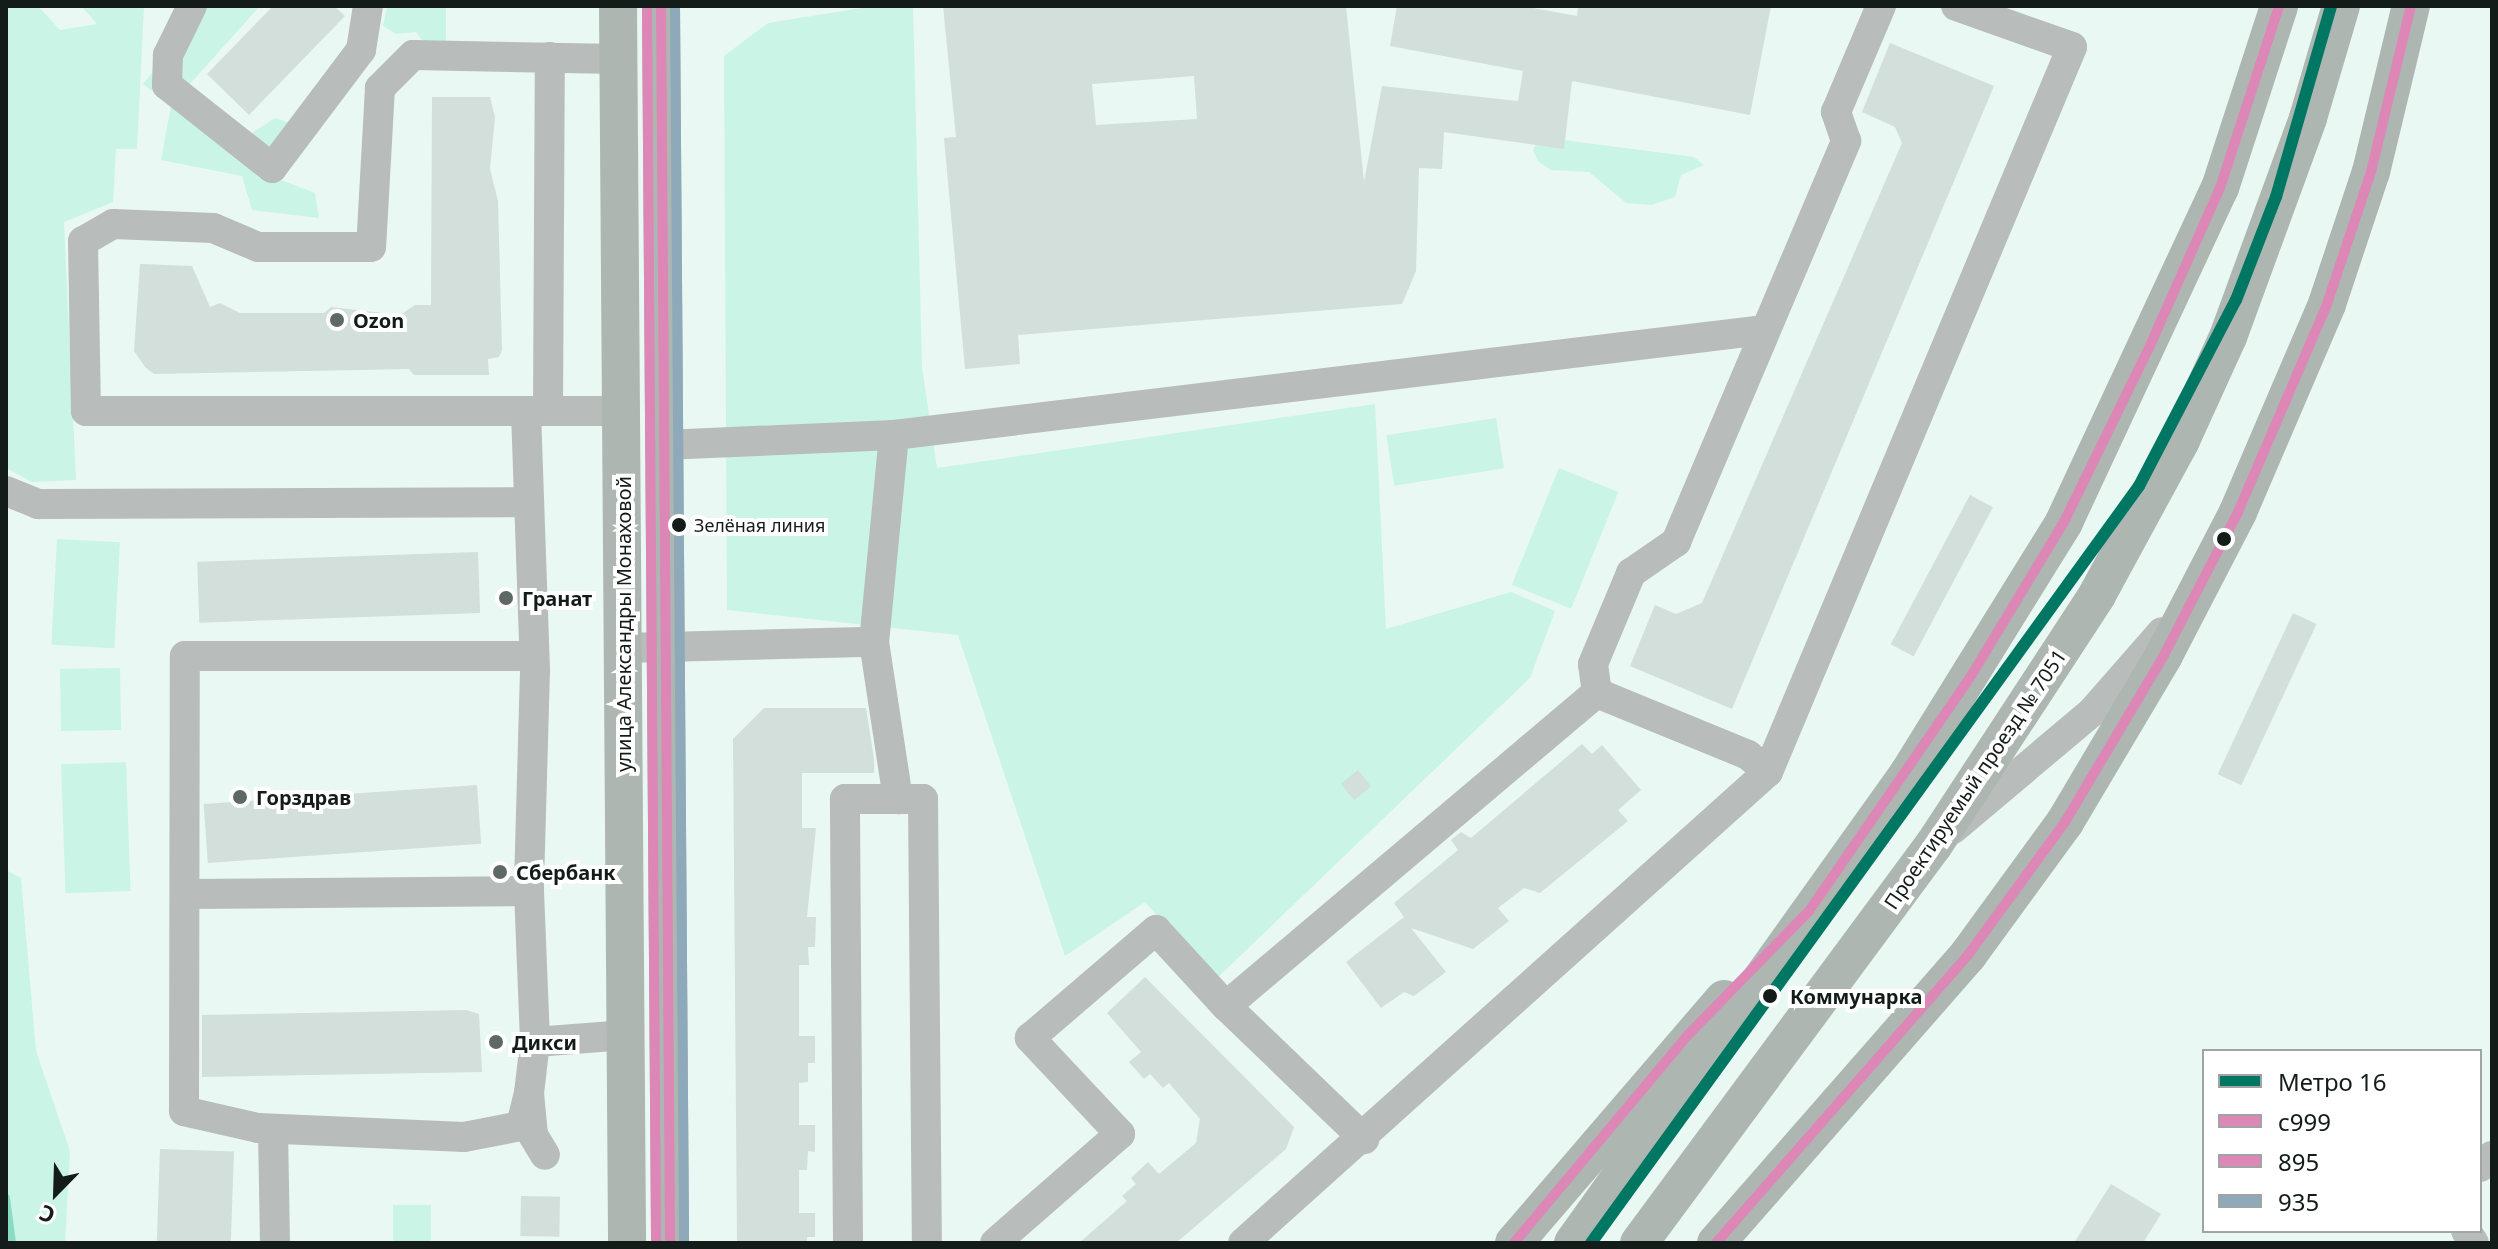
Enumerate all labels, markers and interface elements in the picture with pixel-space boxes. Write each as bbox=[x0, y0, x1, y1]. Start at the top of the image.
place label: Ozon bbox=[353, 308, 404, 332]
marker: Ozon bbox=[328, 311, 346, 329]
street label: улица Александры Монаховой bbox=[611, 476, 635, 772]
place label: Зелёная линия bbox=[694, 514, 825, 536]
marker: Зелёная линия bbox=[671, 517, 687, 533]
unlabelled marker bbox=[2216, 531, 2232, 547]
place label: Гранат bbox=[522, 586, 592, 610]
marker: Гранат bbox=[497, 589, 515, 607]
street label: Проектируемый проезд № 7051 bbox=[1879, 645, 2071, 913]
place label: Горздрав bbox=[256, 785, 351, 809]
marker: Горздрав bbox=[231, 788, 249, 806]
place label: Сбербанк bbox=[516, 860, 616, 884]
marker: Сбербанк bbox=[491, 863, 509, 881]
marker: Коммунарка bbox=[1757, 983, 1783, 1009]
place label: Коммунарка bbox=[1790, 984, 1922, 1008]
place label: Дикси bbox=[512, 1030, 577, 1054]
marker: Дикси bbox=[487, 1033, 505, 1051]
legend bbox=[2202, 1049, 2482, 1233]
text: Метро 16 bbox=[2278, 1065, 2386, 1098]
text: с999 bbox=[2278, 1105, 2331, 1138]
text: 895 bbox=[2278, 1145, 2319, 1178]
north arrow bbox=[16, 1153, 96, 1233]
text: 935 bbox=[2278, 1185, 2319, 1218]
text: С bbox=[34, 1199, 59, 1232]

